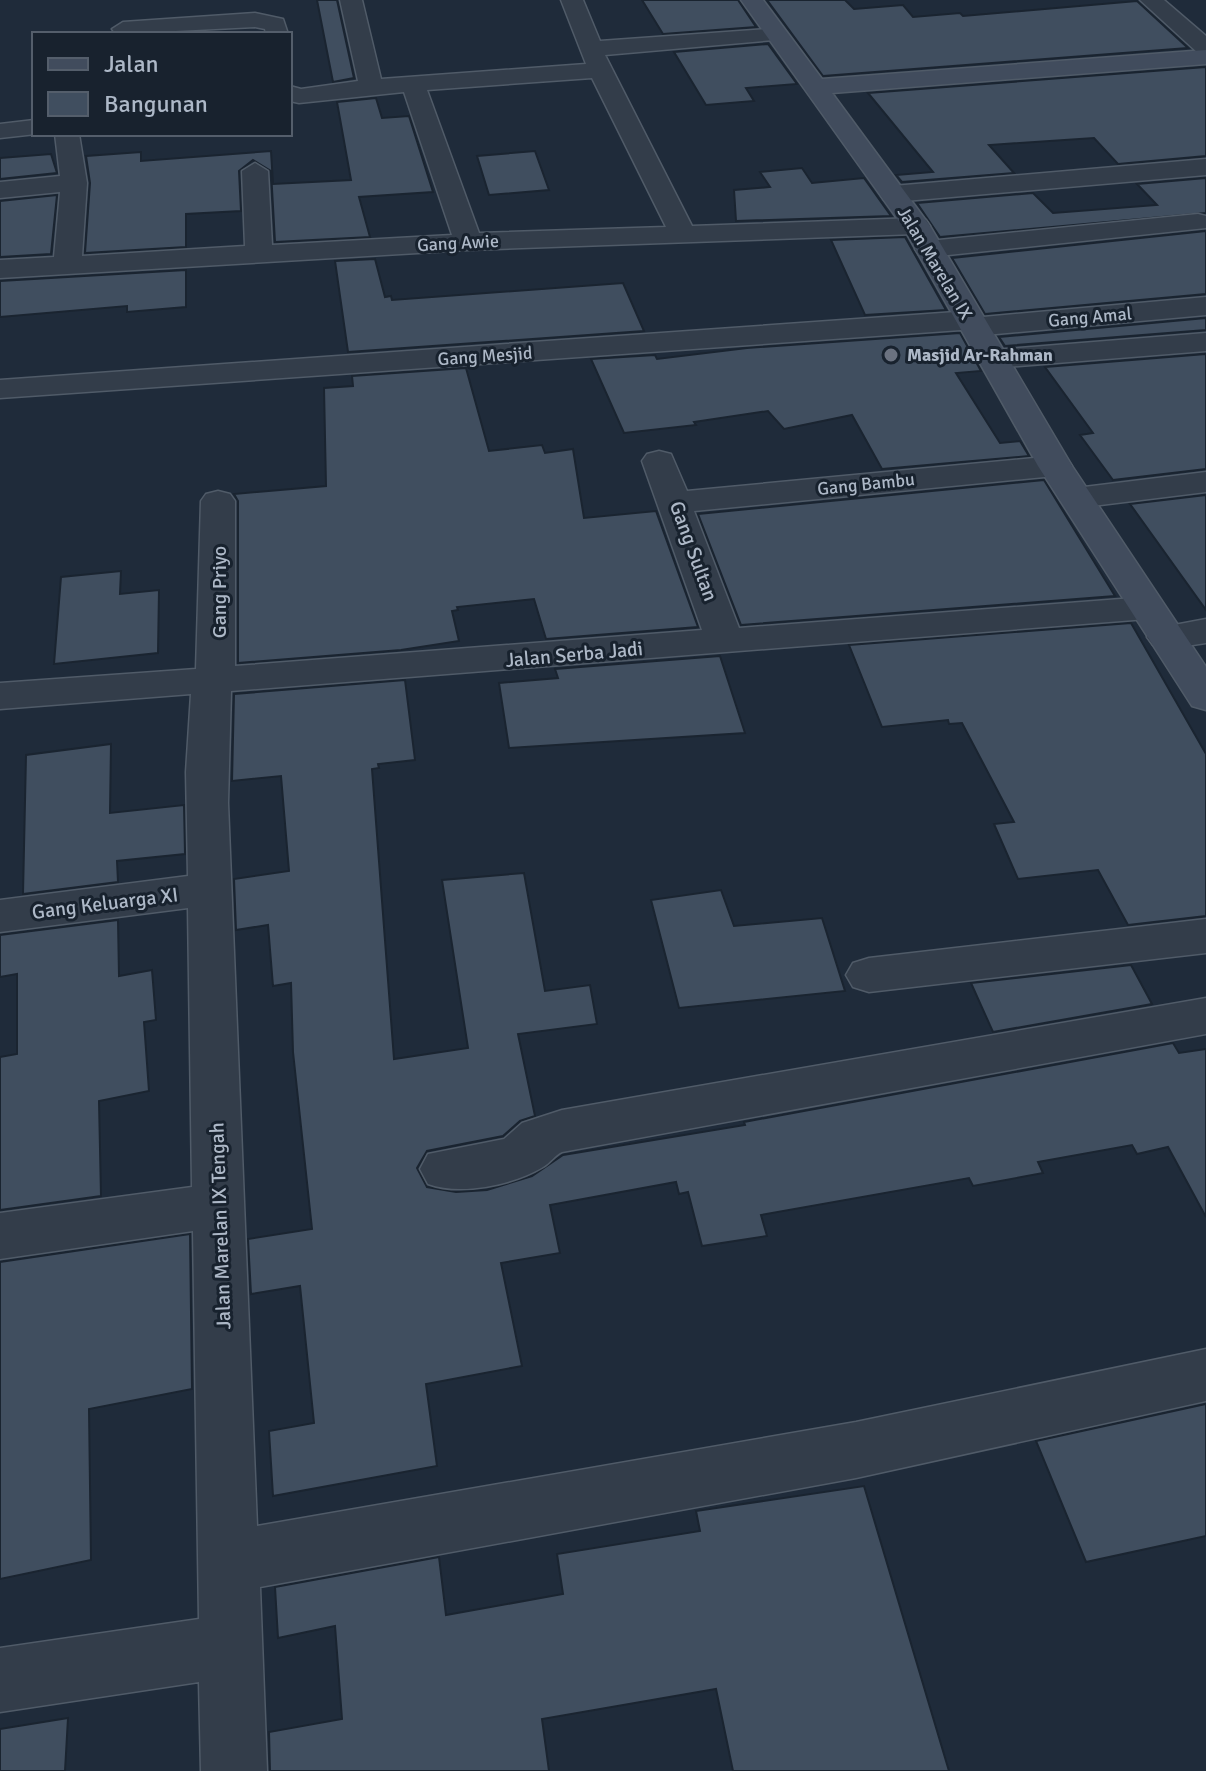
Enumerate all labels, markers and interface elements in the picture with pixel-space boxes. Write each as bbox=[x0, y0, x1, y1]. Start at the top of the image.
legend bbox=[32, 32, 292, 136]
text: Jalan bbox=[104, 49, 159, 79]
text: Bangunan bbox=[104, 89, 208, 119]
street label: Jalan Marelan IX bbox=[893, 202, 978, 324]
street label: Gang Awie bbox=[417, 230, 499, 256]
street label: Gang Amal bbox=[1047, 302, 1133, 332]
street label: Gang Mesjid bbox=[437, 342, 533, 370]
place label: Masjid Ar-Rahman bbox=[907, 344, 1053, 366]
marker: Masjid Ar-Rahman bbox=[882, 346, 900, 364]
street label: Gang Bambu bbox=[816, 468, 916, 500]
street label: Gang Sultan bbox=[664, 498, 723, 605]
street label: Gang Priyo bbox=[207, 546, 232, 638]
street label: Jalan Serba Jadi bbox=[504, 636, 644, 673]
street label: Gang Keluarga XI bbox=[31, 882, 180, 925]
street label: Jalan Marelan IX Tengah bbox=[204, 1122, 237, 1330]

